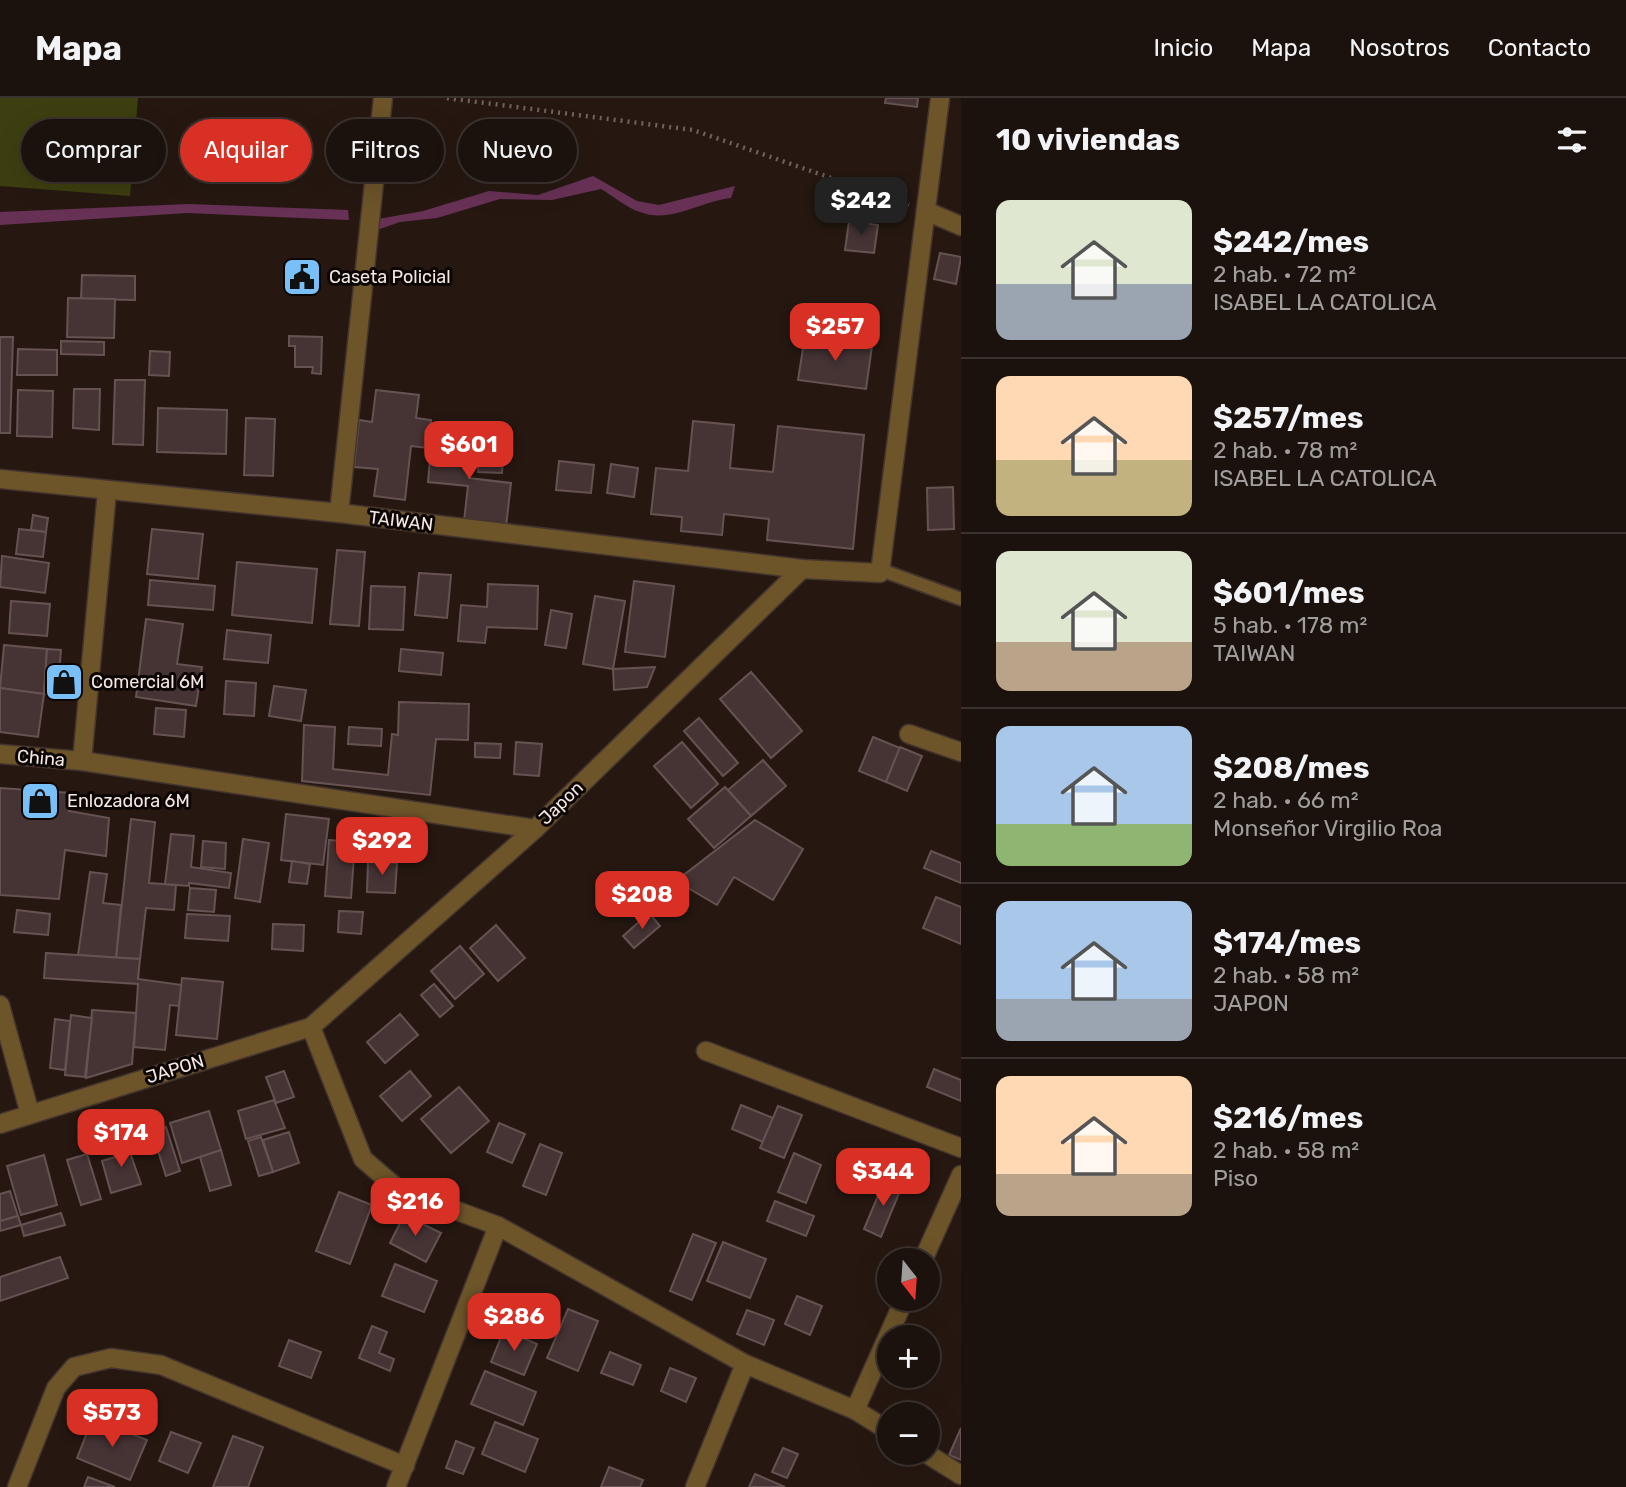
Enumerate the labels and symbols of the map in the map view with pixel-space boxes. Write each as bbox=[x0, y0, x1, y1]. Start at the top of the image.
pin: $242 bbox=[820, 178, 902, 237]
public building icon: Caseta Policial bbox=[281, 256, 323, 298]
place label: Caseta Policial bbox=[329, 266, 451, 288]
pin: $257 bbox=[794, 303, 876, 363]
pin: $601 bbox=[428, 422, 510, 481]
street label: TAIWAN bbox=[368, 506, 434, 536]
shop icon: Comercial 6M bbox=[43, 661, 85, 703]
place label: Comercial 6M bbox=[91, 671, 204, 693]
street label: China bbox=[16, 745, 66, 771]
street label: Japon bbox=[534, 777, 588, 829]
shop icon: Enlozadora 6M bbox=[19, 780, 61, 822]
place label: Enlozadora 6M bbox=[67, 790, 190, 812]
pin: $292 bbox=[341, 818, 423, 877]
pin: $208 bbox=[601, 872, 683, 931]
street label: JAPON bbox=[143, 1050, 207, 1088]
pin: $174 bbox=[80, 1110, 162, 1169]
pin: $344 bbox=[842, 1148, 924, 1208]
pin: $216 bbox=[374, 1178, 456, 1238]
north arrow bbox=[877, 1248, 940, 1311]
pin: $286 bbox=[473, 1294, 555, 1353]
pin: $573 bbox=[71, 1390, 153, 1449]

